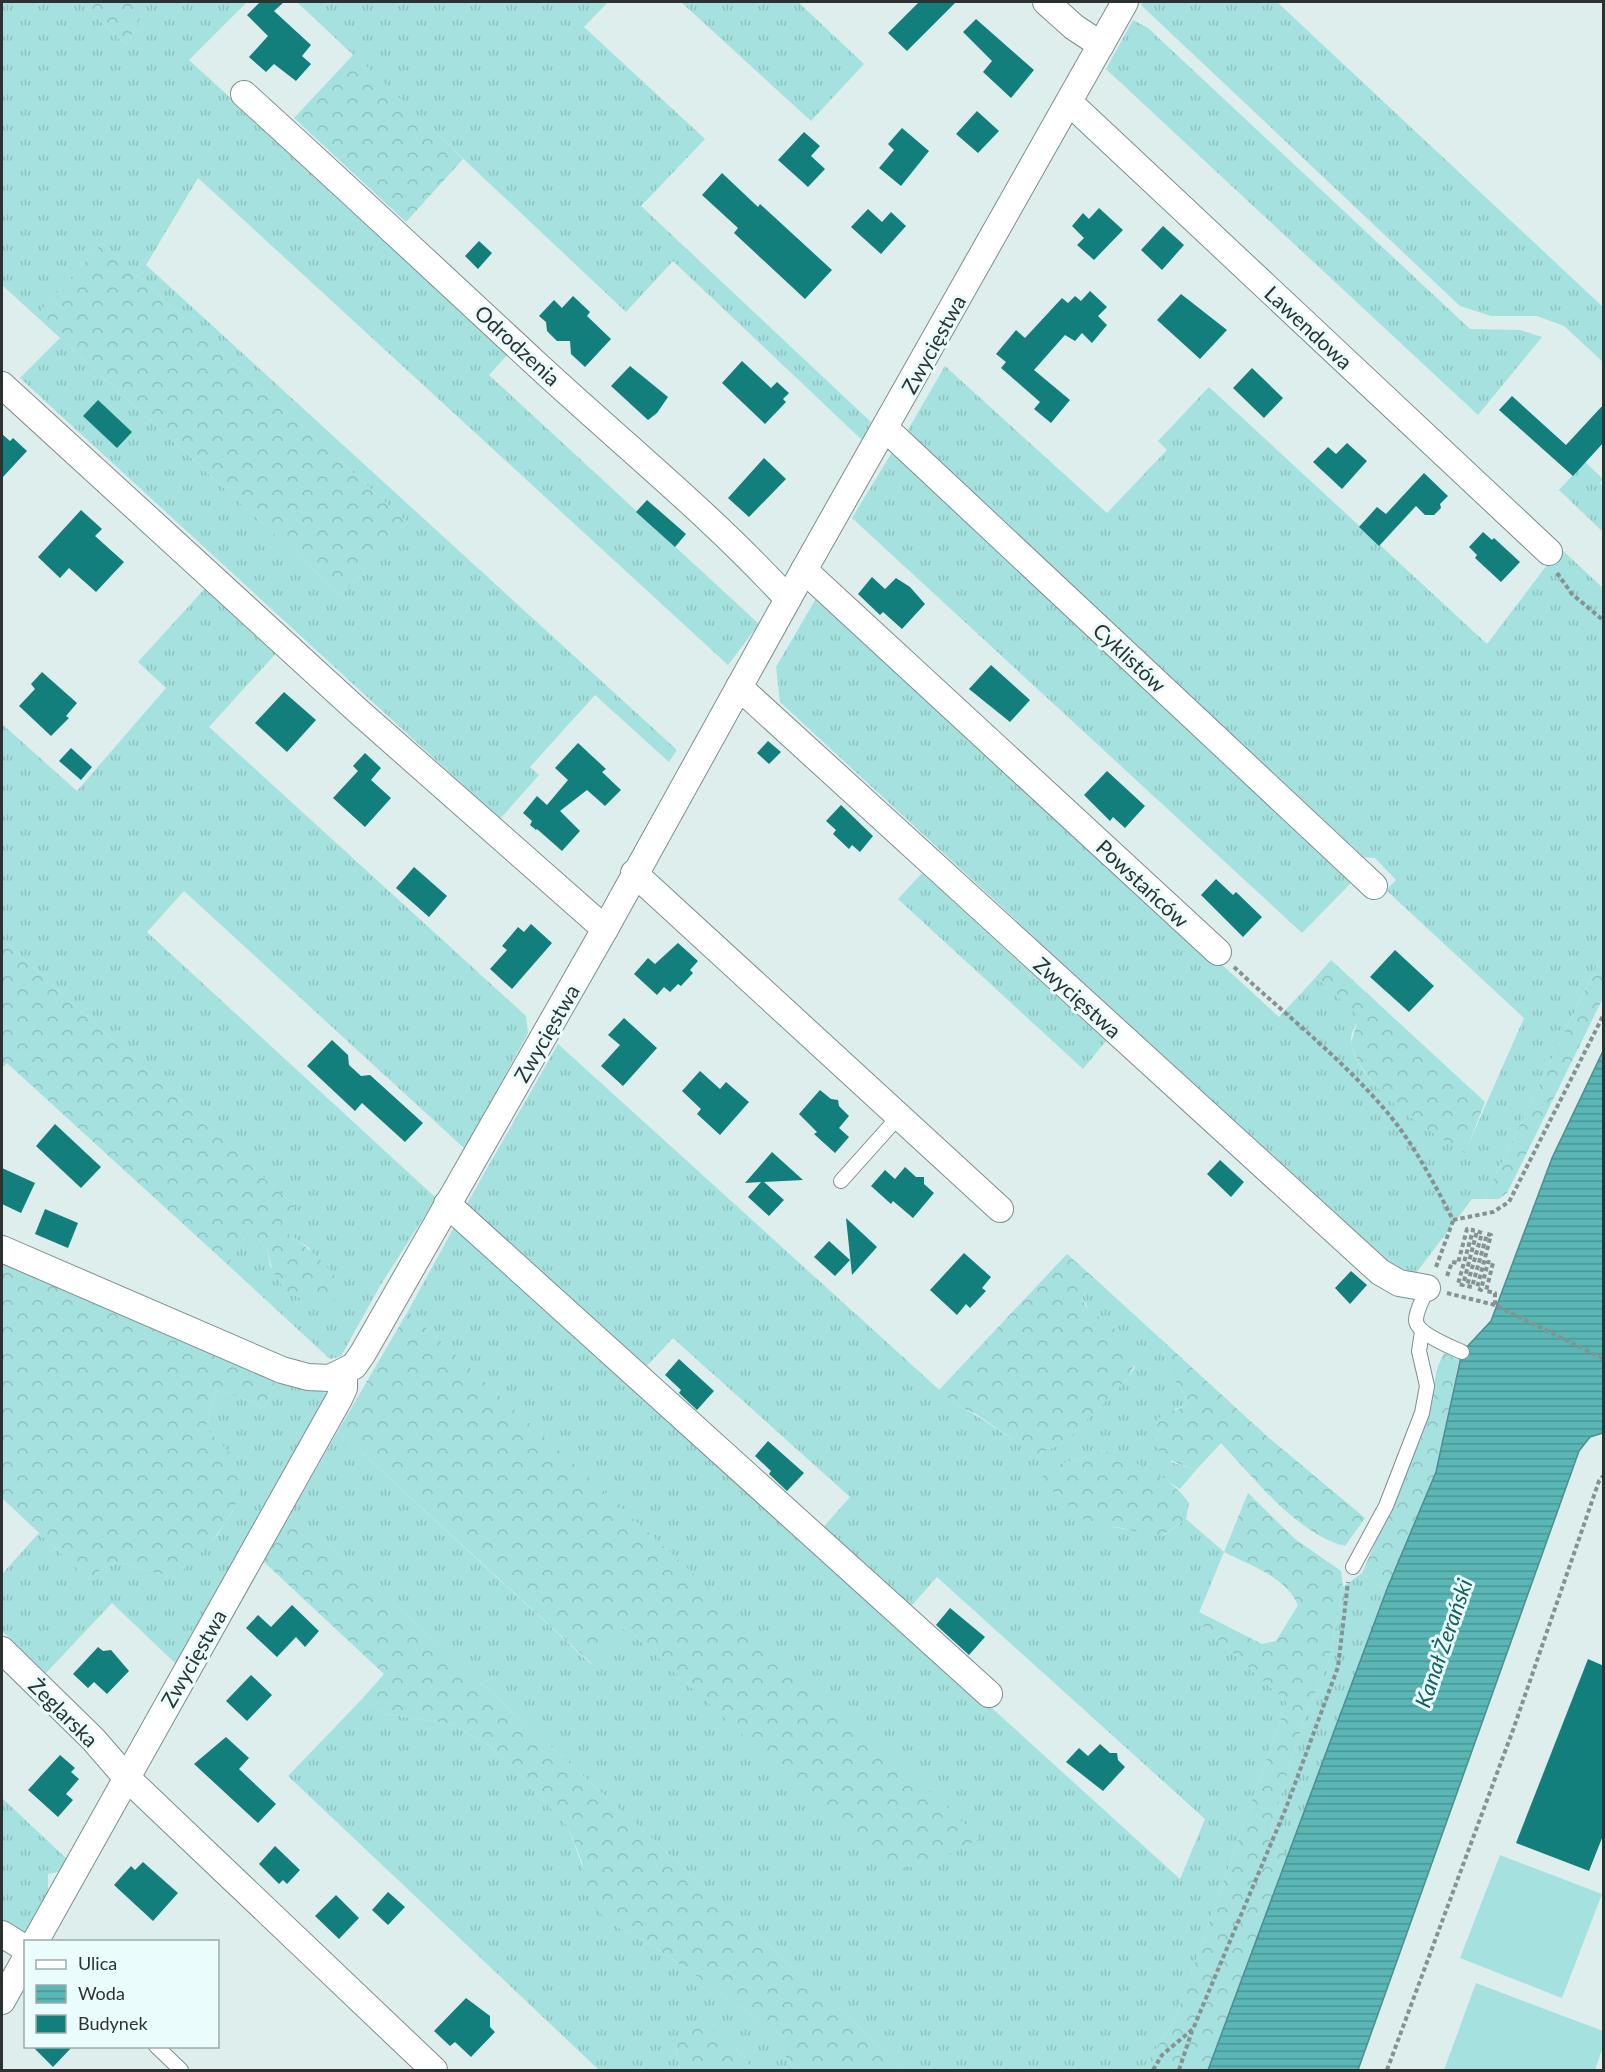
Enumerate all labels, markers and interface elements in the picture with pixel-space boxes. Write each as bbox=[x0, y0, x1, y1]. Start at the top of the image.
street label: Lawendowa bbox=[1260, 280, 1358, 374]
street label: Zwycięstwa bbox=[896, 290, 970, 398]
street label: Odrodzenia bbox=[470, 299, 566, 391]
street label: Cyklistów bbox=[1089, 617, 1172, 697]
street label: Powstańców bbox=[1092, 834, 1195, 932]
street label: Zwycięstwa bbox=[1029, 951, 1127, 1043]
street label: Zwycięstwa bbox=[508, 980, 584, 1086]
water label: Kanał Żerański bbox=[1408, 1575, 1478, 1711]
street label: Zwycięstwa bbox=[155, 1605, 231, 1711]
street label: Żeglarska bbox=[24, 1672, 104, 1752]
legend bbox=[24, 1940, 219, 2048]
text: Ulica bbox=[78, 1952, 117, 1974]
text: Woda bbox=[78, 1982, 125, 2004]
text: Budynek bbox=[78, 2012, 148, 2034]

